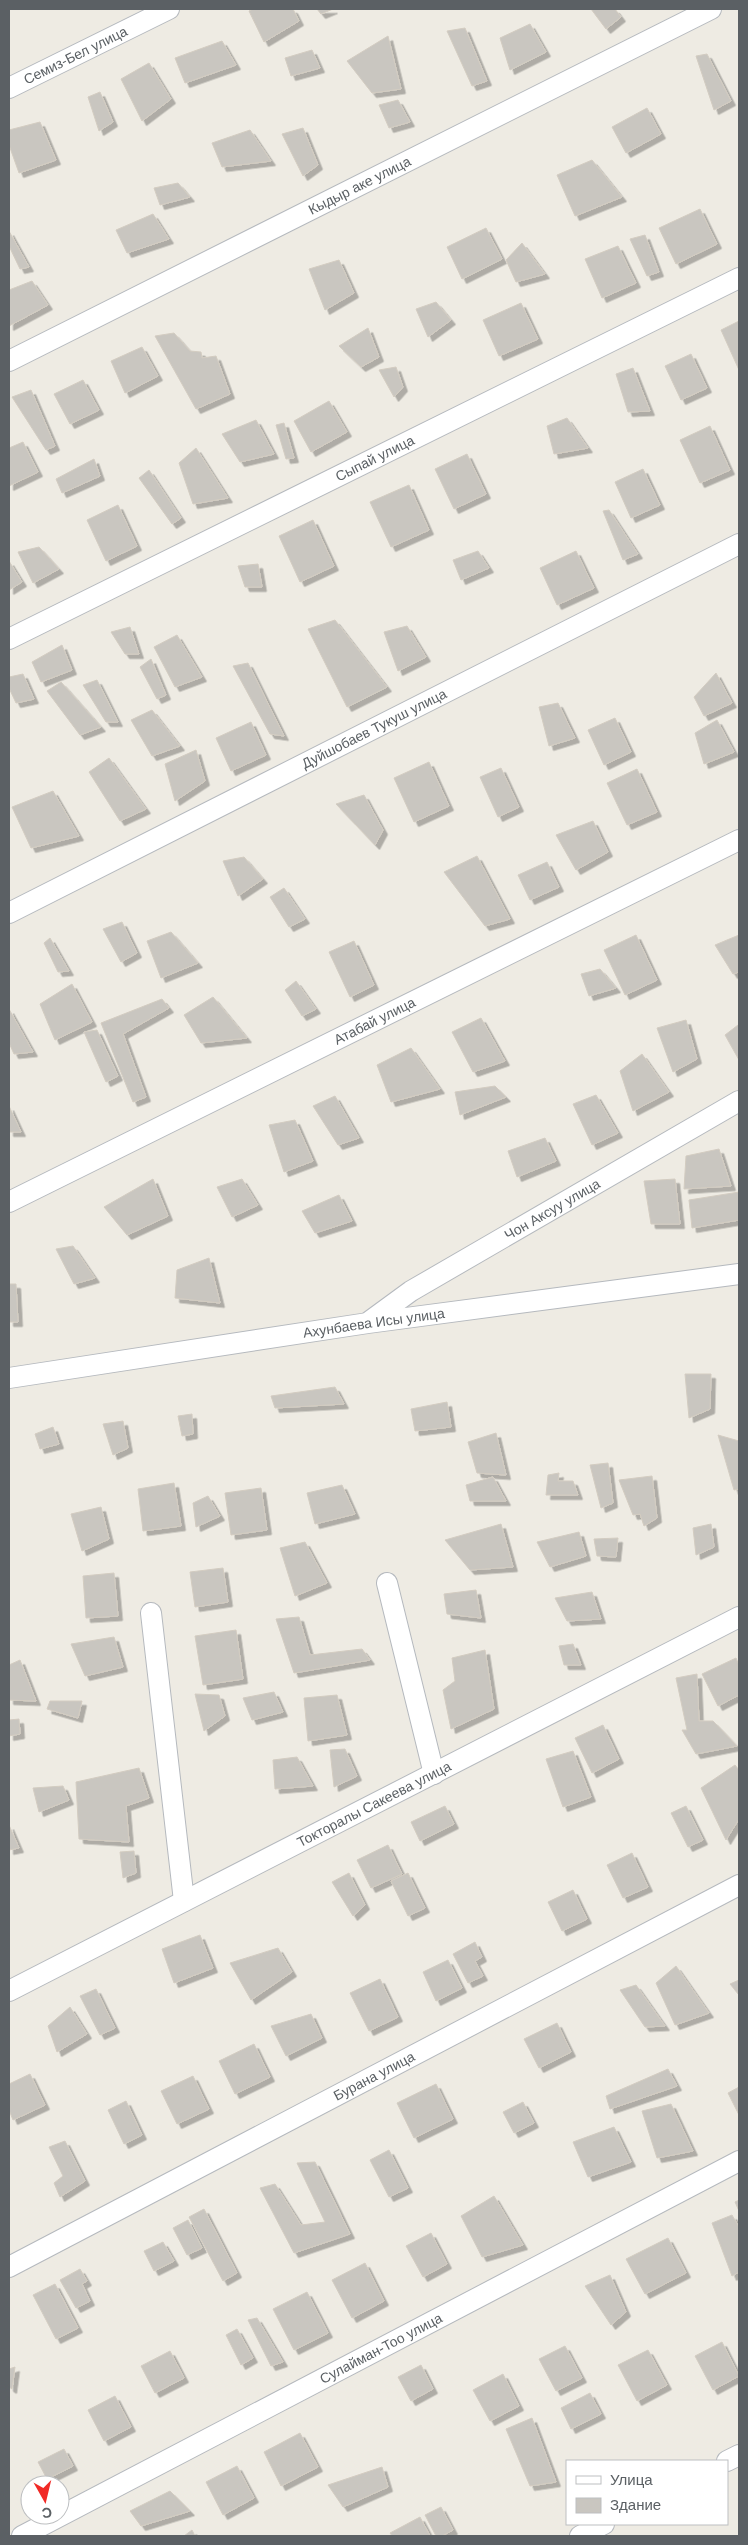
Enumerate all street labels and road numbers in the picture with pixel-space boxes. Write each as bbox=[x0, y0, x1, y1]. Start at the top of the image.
street label: Семиз-Бел улица bbox=[21, 23, 130, 88]
street label: Кыдыр аке улица bbox=[306, 153, 413, 218]
street label: Сыпай улица bbox=[333, 432, 417, 484]
street label: Дуйшобаев Тукуш улица bbox=[299, 685, 449, 772]
street label: Атабай улица bbox=[331, 994, 418, 1048]
street label: Чон Аксуу улица bbox=[502, 1175, 603, 1243]
street label: Ахунбаева Исы улица bbox=[302, 1305, 446, 1341]
street label: Токторалы Сакеева улица bbox=[294, 1758, 454, 1850]
street label: Бурана улица bbox=[331, 2048, 417, 2104]
street label: Сулайман-Тоо улица bbox=[317, 2310, 445, 2387]

